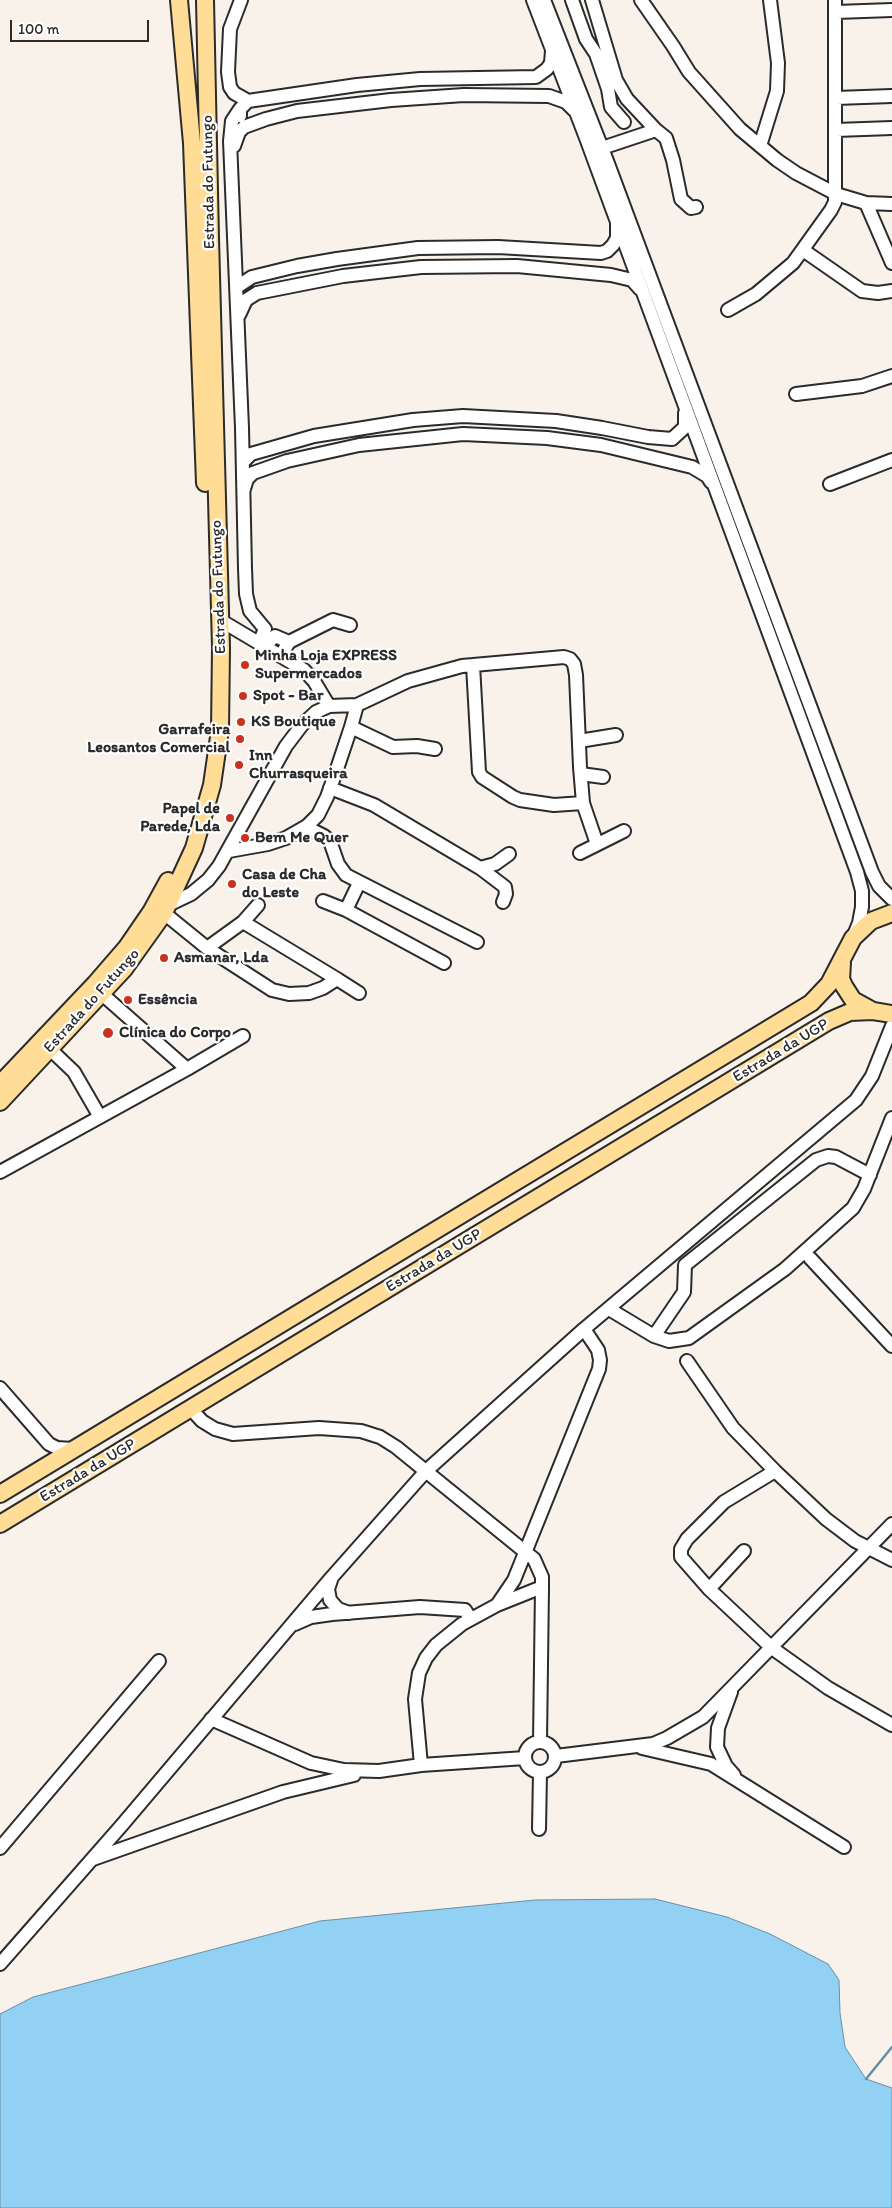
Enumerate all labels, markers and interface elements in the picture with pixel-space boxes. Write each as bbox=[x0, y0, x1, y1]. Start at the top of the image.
scale bar bbox=[12, 10, 151, 42]
text: 100 m bbox=[18, 20, 59, 38]
street label: Estrada do Futungo bbox=[198, 115, 220, 249]
street label: Estrada do Futungo bbox=[207, 520, 231, 654]
place label: Minha Loja EXPRESS Supermercados bbox=[255, 646, 397, 684]
marker: Minha Loja EXPRESS Supermercados bbox=[239, 659, 251, 671]
place label: Spot - Bar bbox=[253, 686, 323, 706]
marker: Spot - Bar bbox=[237, 690, 249, 702]
place label: KS Boutique bbox=[251, 712, 336, 732]
marker: KS Boutique bbox=[235, 716, 247, 728]
place label: Garrafeira Leosantos Comercial bbox=[87, 720, 230, 758]
marker: Garrafeira Leosantos Comercial bbox=[234, 733, 246, 745]
place label: Inn Churrasqueira bbox=[249, 746, 348, 784]
marker: Inn Churrasqueira bbox=[233, 759, 245, 771]
place label: Papel de Parede, Lda bbox=[140, 799, 220, 837]
marker: Papel de Parede, Lda bbox=[224, 812, 236, 824]
place label: Bem Me Quer bbox=[255, 828, 348, 848]
marker: Bem Me Quer bbox=[239, 832, 251, 844]
place label: Casa de Cha do Leste bbox=[242, 865, 326, 903]
marker: Casa de Cha do Leste bbox=[226, 878, 238, 890]
street label: Estrada do Futungo bbox=[40, 945, 144, 1057]
place label: Asmanar, Lda bbox=[174, 948, 269, 968]
marker: Asmanar, Lda bbox=[158, 952, 170, 964]
place label: Essência bbox=[138, 990, 197, 1010]
marker: Essência bbox=[122, 994, 134, 1006]
street label: Estrada da UGP bbox=[730, 1015, 832, 1087]
place label: Clínica do Corpo bbox=[119, 1023, 231, 1043]
marker: Clínica do Corpo bbox=[101, 1026, 115, 1040]
street label: Estrada da UGP bbox=[383, 1225, 485, 1297]
street label: Estrada da UGP bbox=[37, 1435, 139, 1507]

